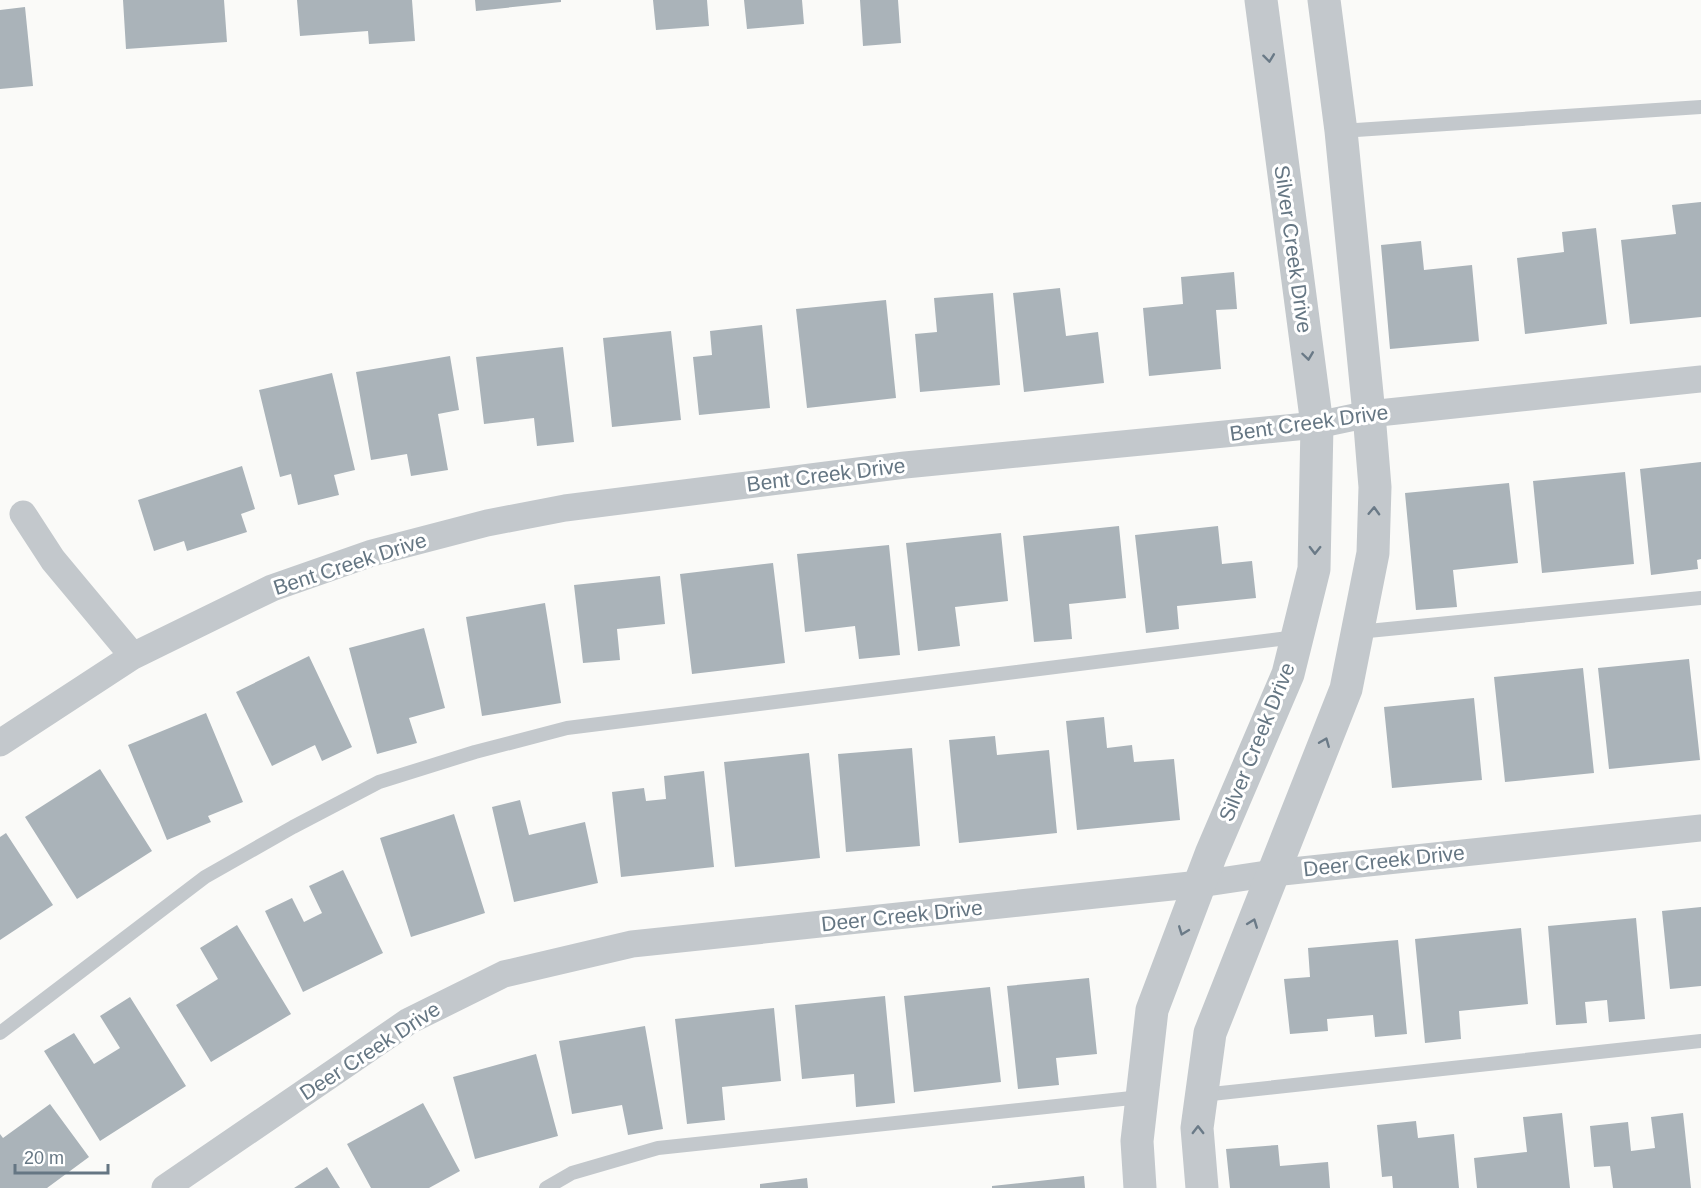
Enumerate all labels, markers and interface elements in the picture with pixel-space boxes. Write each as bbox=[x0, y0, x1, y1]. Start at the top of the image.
one-way arrow bbox=[1262, 53, 1274, 63]
street label: Silver Creek Drive bbox=[1270, 164, 1317, 334]
one-way arrow bbox=[1301, 351, 1313, 360]
street label: Bent Creek Drive bbox=[1228, 400, 1390, 445]
street label: Bent Creek Drive bbox=[745, 453, 907, 496]
one-way arrow bbox=[1368, 507, 1381, 516]
street label: Bent Creek Drive bbox=[270, 528, 429, 599]
one-way arrow bbox=[1308, 545, 1321, 554]
street label: Silver Creek Drive bbox=[1214, 659, 1299, 825]
one-way arrow bbox=[1318, 737, 1330, 748]
street label: Deer Creek Drive bbox=[1302, 841, 1466, 880]
street label: Deer Creek Drive bbox=[820, 896, 984, 935]
one-way arrow bbox=[1246, 918, 1258, 929]
one-way arrow bbox=[1177, 925, 1190, 935]
street label: Deer Creek Drive bbox=[295, 997, 444, 1104]
one-way arrow bbox=[1192, 1125, 1204, 1134]
scale bar bbox=[15, 1137, 108, 1175]
text: 20 m bbox=[24, 1148, 64, 1168]

